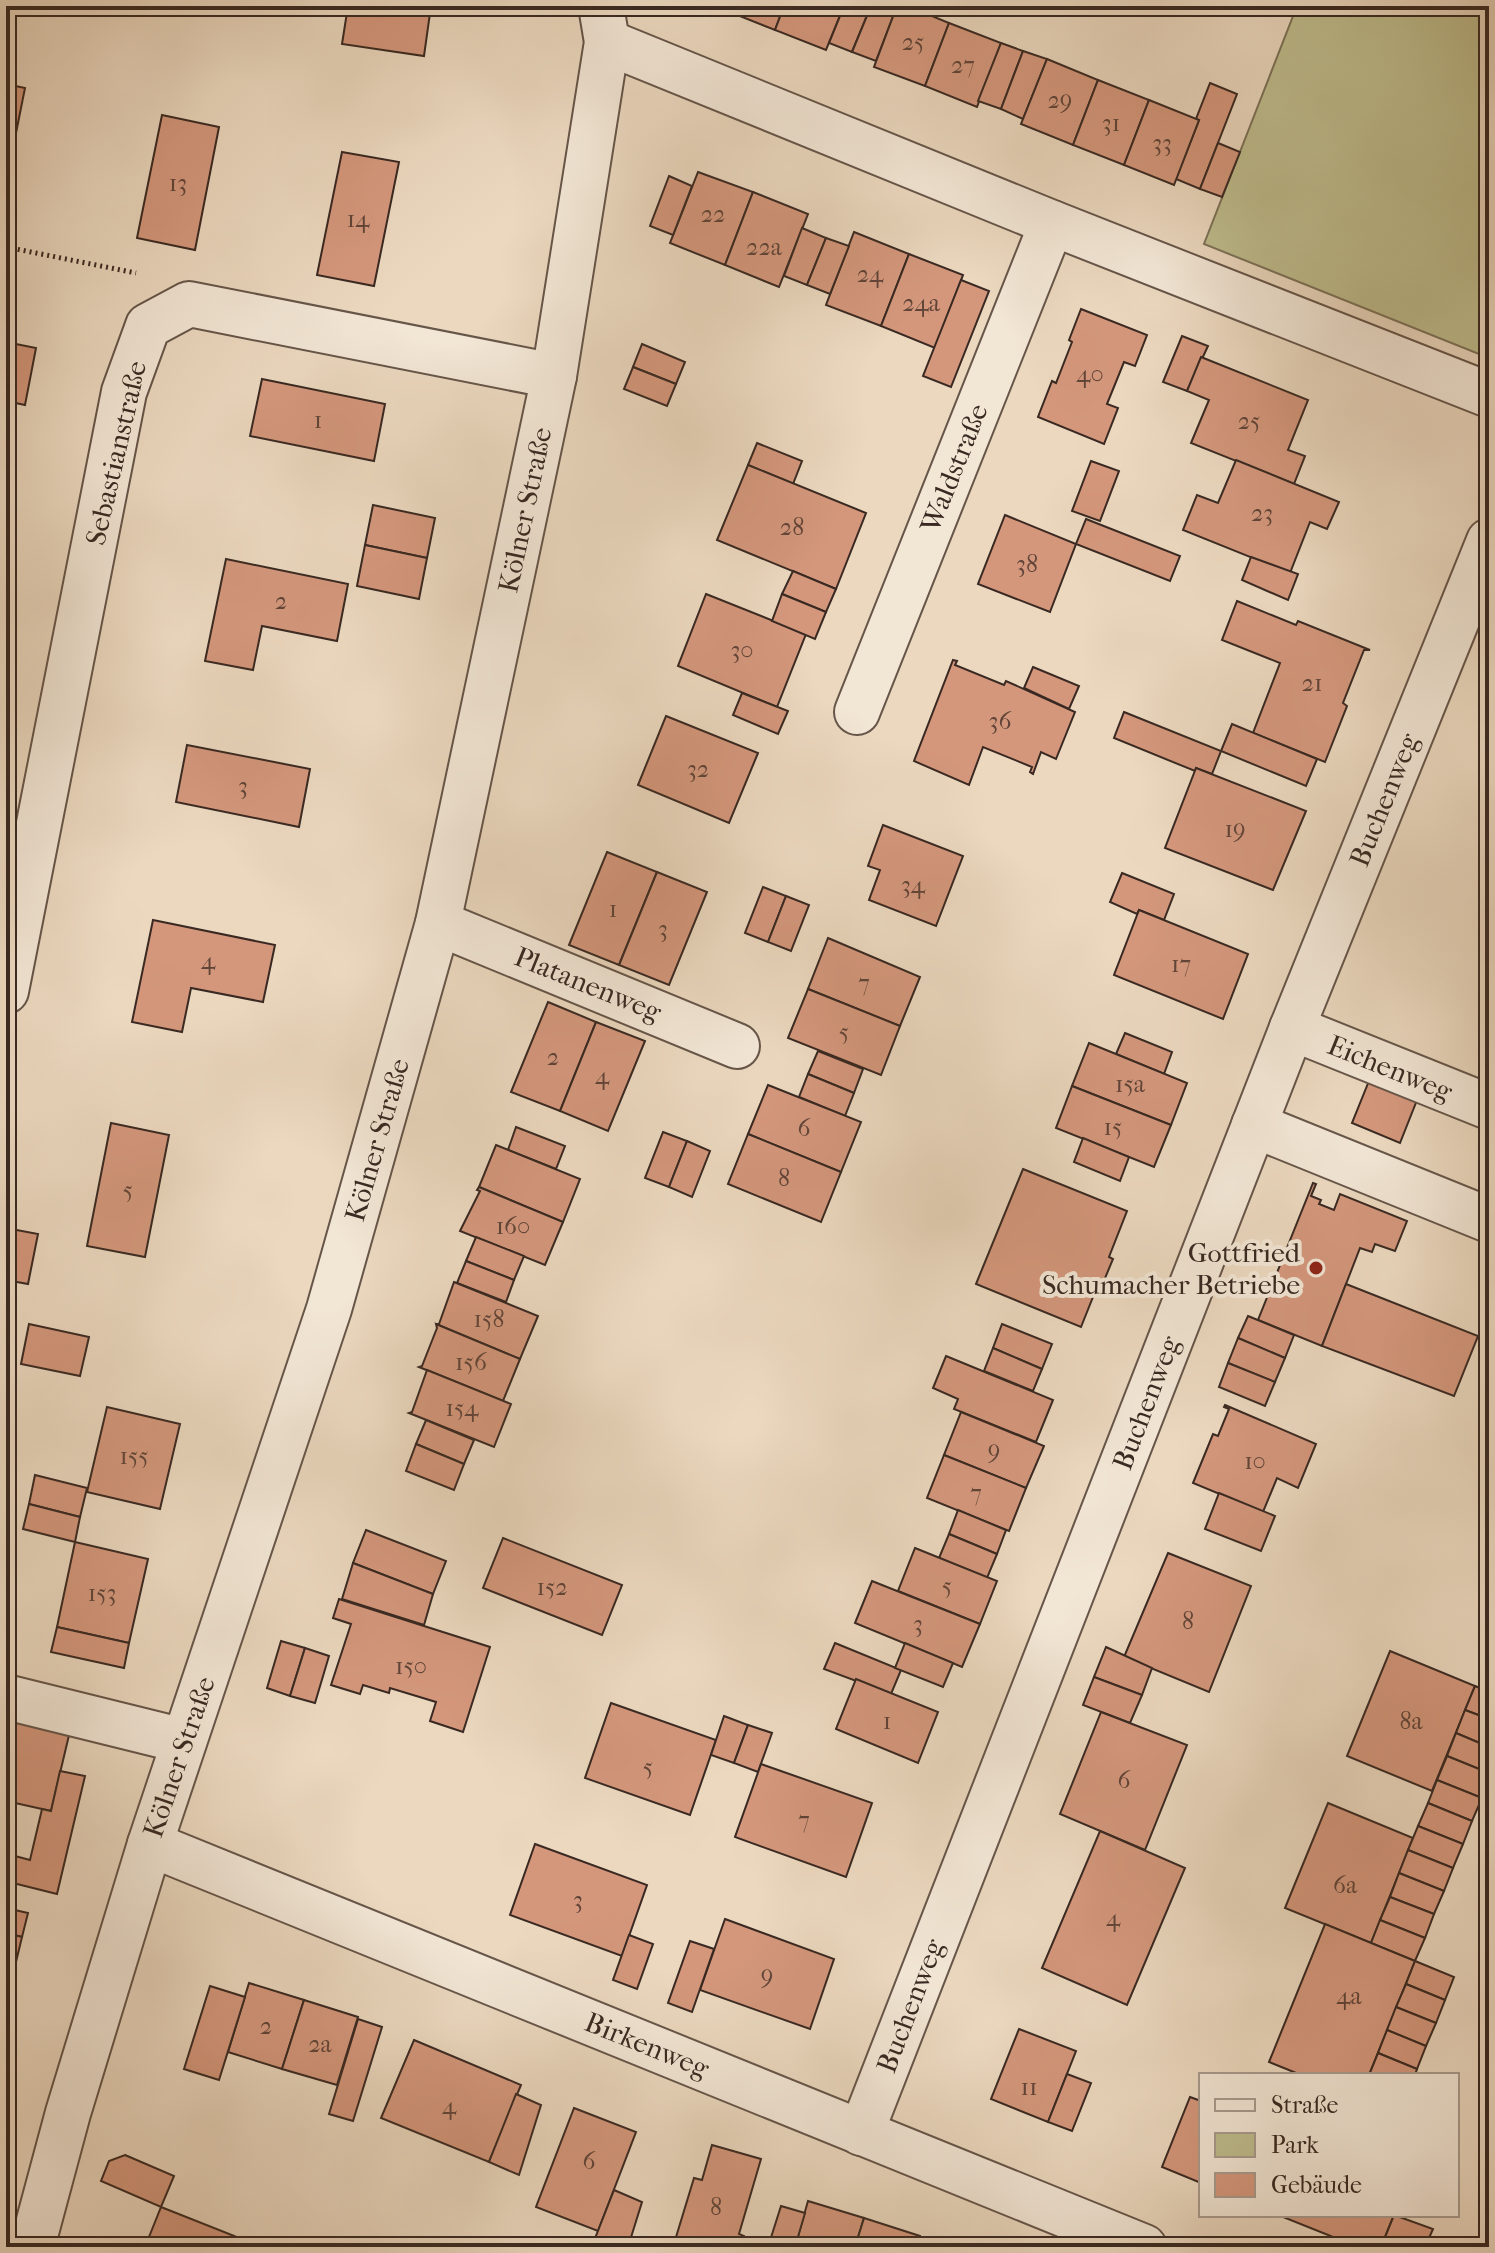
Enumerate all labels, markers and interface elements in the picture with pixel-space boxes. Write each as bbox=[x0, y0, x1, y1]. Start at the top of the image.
house number: 25 bbox=[902, 28, 924, 56]
house number: 27 bbox=[951, 51, 975, 79]
house number: 29 bbox=[1048, 86, 1072, 114]
house number: 31 bbox=[1102, 109, 1120, 137]
house number: 33 bbox=[1152, 129, 1172, 157]
house number: 13 bbox=[169, 169, 187, 197]
house number: 22 bbox=[701, 200, 725, 228]
house number: 14 bbox=[347, 205, 370, 233]
house number: 22a bbox=[746, 233, 783, 261]
house number: 24 bbox=[857, 260, 884, 288]
house number: 24a bbox=[902, 289, 941, 317]
street label: Sebastianstraße bbox=[79, 358, 153, 548]
house number: 40 bbox=[1076, 360, 1104, 388]
street label: Waldstraße bbox=[913, 399, 995, 538]
house number: 1 bbox=[314, 406, 322, 434]
house number: 25 bbox=[1238, 407, 1260, 435]
street label: Kölner Straße bbox=[491, 424, 559, 596]
house number: 23 bbox=[1251, 499, 1273, 527]
house number: 28 bbox=[780, 513, 804, 541]
house number: 38 bbox=[1016, 550, 1038, 578]
house number: 2 bbox=[275, 587, 287, 615]
house number: 30 bbox=[730, 636, 754, 664]
house number: 21 bbox=[1302, 669, 1322, 697]
house number: 36 bbox=[989, 707, 1012, 735]
street label: Buchenweg bbox=[1342, 728, 1426, 871]
house number: 32 bbox=[687, 755, 709, 783]
house number: 3 bbox=[238, 772, 248, 800]
house number: 19 bbox=[1224, 815, 1246, 843]
house number: 34 bbox=[901, 871, 926, 899]
house number: 1 bbox=[609, 895, 617, 923]
house number: 3 bbox=[658, 915, 668, 943]
street label: Platanenweg bbox=[510, 940, 667, 1029]
house number: 4 bbox=[201, 947, 216, 975]
house number: 17 bbox=[1171, 950, 1191, 978]
house number: 7 bbox=[858, 969, 870, 997]
house number: 5 bbox=[839, 1018, 849, 1046]
street label: Eichenweg bbox=[1323, 1028, 1458, 1108]
house number: 2 bbox=[547, 1043, 559, 1071]
street label: Kölner Straße bbox=[338, 1055, 416, 1225]
house number: 4 bbox=[595, 1062, 610, 1090]
house number: 15a bbox=[1115, 1070, 1146, 1098]
house number: 15 bbox=[1104, 1113, 1122, 1141]
house number: 6 bbox=[798, 1114, 812, 1142]
house number: 8 bbox=[778, 1164, 790, 1192]
house number: 5 bbox=[123, 1176, 133, 1204]
house number: 160 bbox=[496, 1212, 530, 1240]
place label: Gottfried Schumacher Betriebe bbox=[1042, 1236, 1301, 1301]
marker: Gottfried Schumacher Betriebe bbox=[1307, 1259, 1325, 1277]
house number: 158 bbox=[474, 1305, 504, 1333]
street label: Buchenweg bbox=[1105, 1331, 1187, 1474]
house number: 156 bbox=[455, 1348, 488, 1376]
house number: 154 bbox=[445, 1394, 479, 1422]
house number: 9 bbox=[988, 1436, 1000, 1464]
house number: 155 bbox=[119, 1442, 149, 1470]
house number: 10 bbox=[1244, 1447, 1266, 1475]
house number: 7 bbox=[970, 1479, 982, 1507]
house number: 5 bbox=[942, 1572, 952, 1600]
house number: 152 bbox=[536, 1573, 568, 1601]
house number: 153 bbox=[88, 1579, 116, 1607]
house number: 8 bbox=[1182, 1607, 1194, 1635]
house number: 3 bbox=[913, 1610, 923, 1638]
house number: 150 bbox=[395, 1652, 427, 1680]
street label: Kölner Straße bbox=[136, 1672, 222, 1842]
house number: 1 bbox=[883, 1707, 891, 1735]
house number: 8a bbox=[1399, 1707, 1423, 1735]
house number: 5 bbox=[643, 1753, 653, 1781]
house number: 6 bbox=[1118, 1766, 1132, 1794]
house number: 7 bbox=[798, 1806, 810, 1834]
house number: 6a bbox=[1333, 1871, 1358, 1899]
house number: 3 bbox=[573, 1886, 583, 1914]
house number: 4 bbox=[1106, 1904, 1121, 1932]
street label: Buchenweg bbox=[869, 1934, 951, 2077]
house number: 9 bbox=[761, 1961, 773, 1989]
house number: 4a bbox=[1336, 1982, 1363, 2010]
street label: Birkenweg bbox=[580, 2005, 715, 2085]
house number: 2 bbox=[260, 2012, 272, 2040]
house number: 2a bbox=[308, 2030, 333, 2058]
house number: 11 bbox=[1020, 2073, 1038, 2101]
legend bbox=[1199, 2073, 1459, 2217]
text: Straße bbox=[1271, 2091, 1338, 2119]
house number: 4 bbox=[442, 2092, 457, 2120]
text: Park bbox=[1271, 2131, 1319, 2159]
house number: 6 bbox=[583, 2147, 597, 2175]
text: Gebäude bbox=[1271, 2171, 1362, 2199]
house number: 8 bbox=[710, 2193, 722, 2221]

